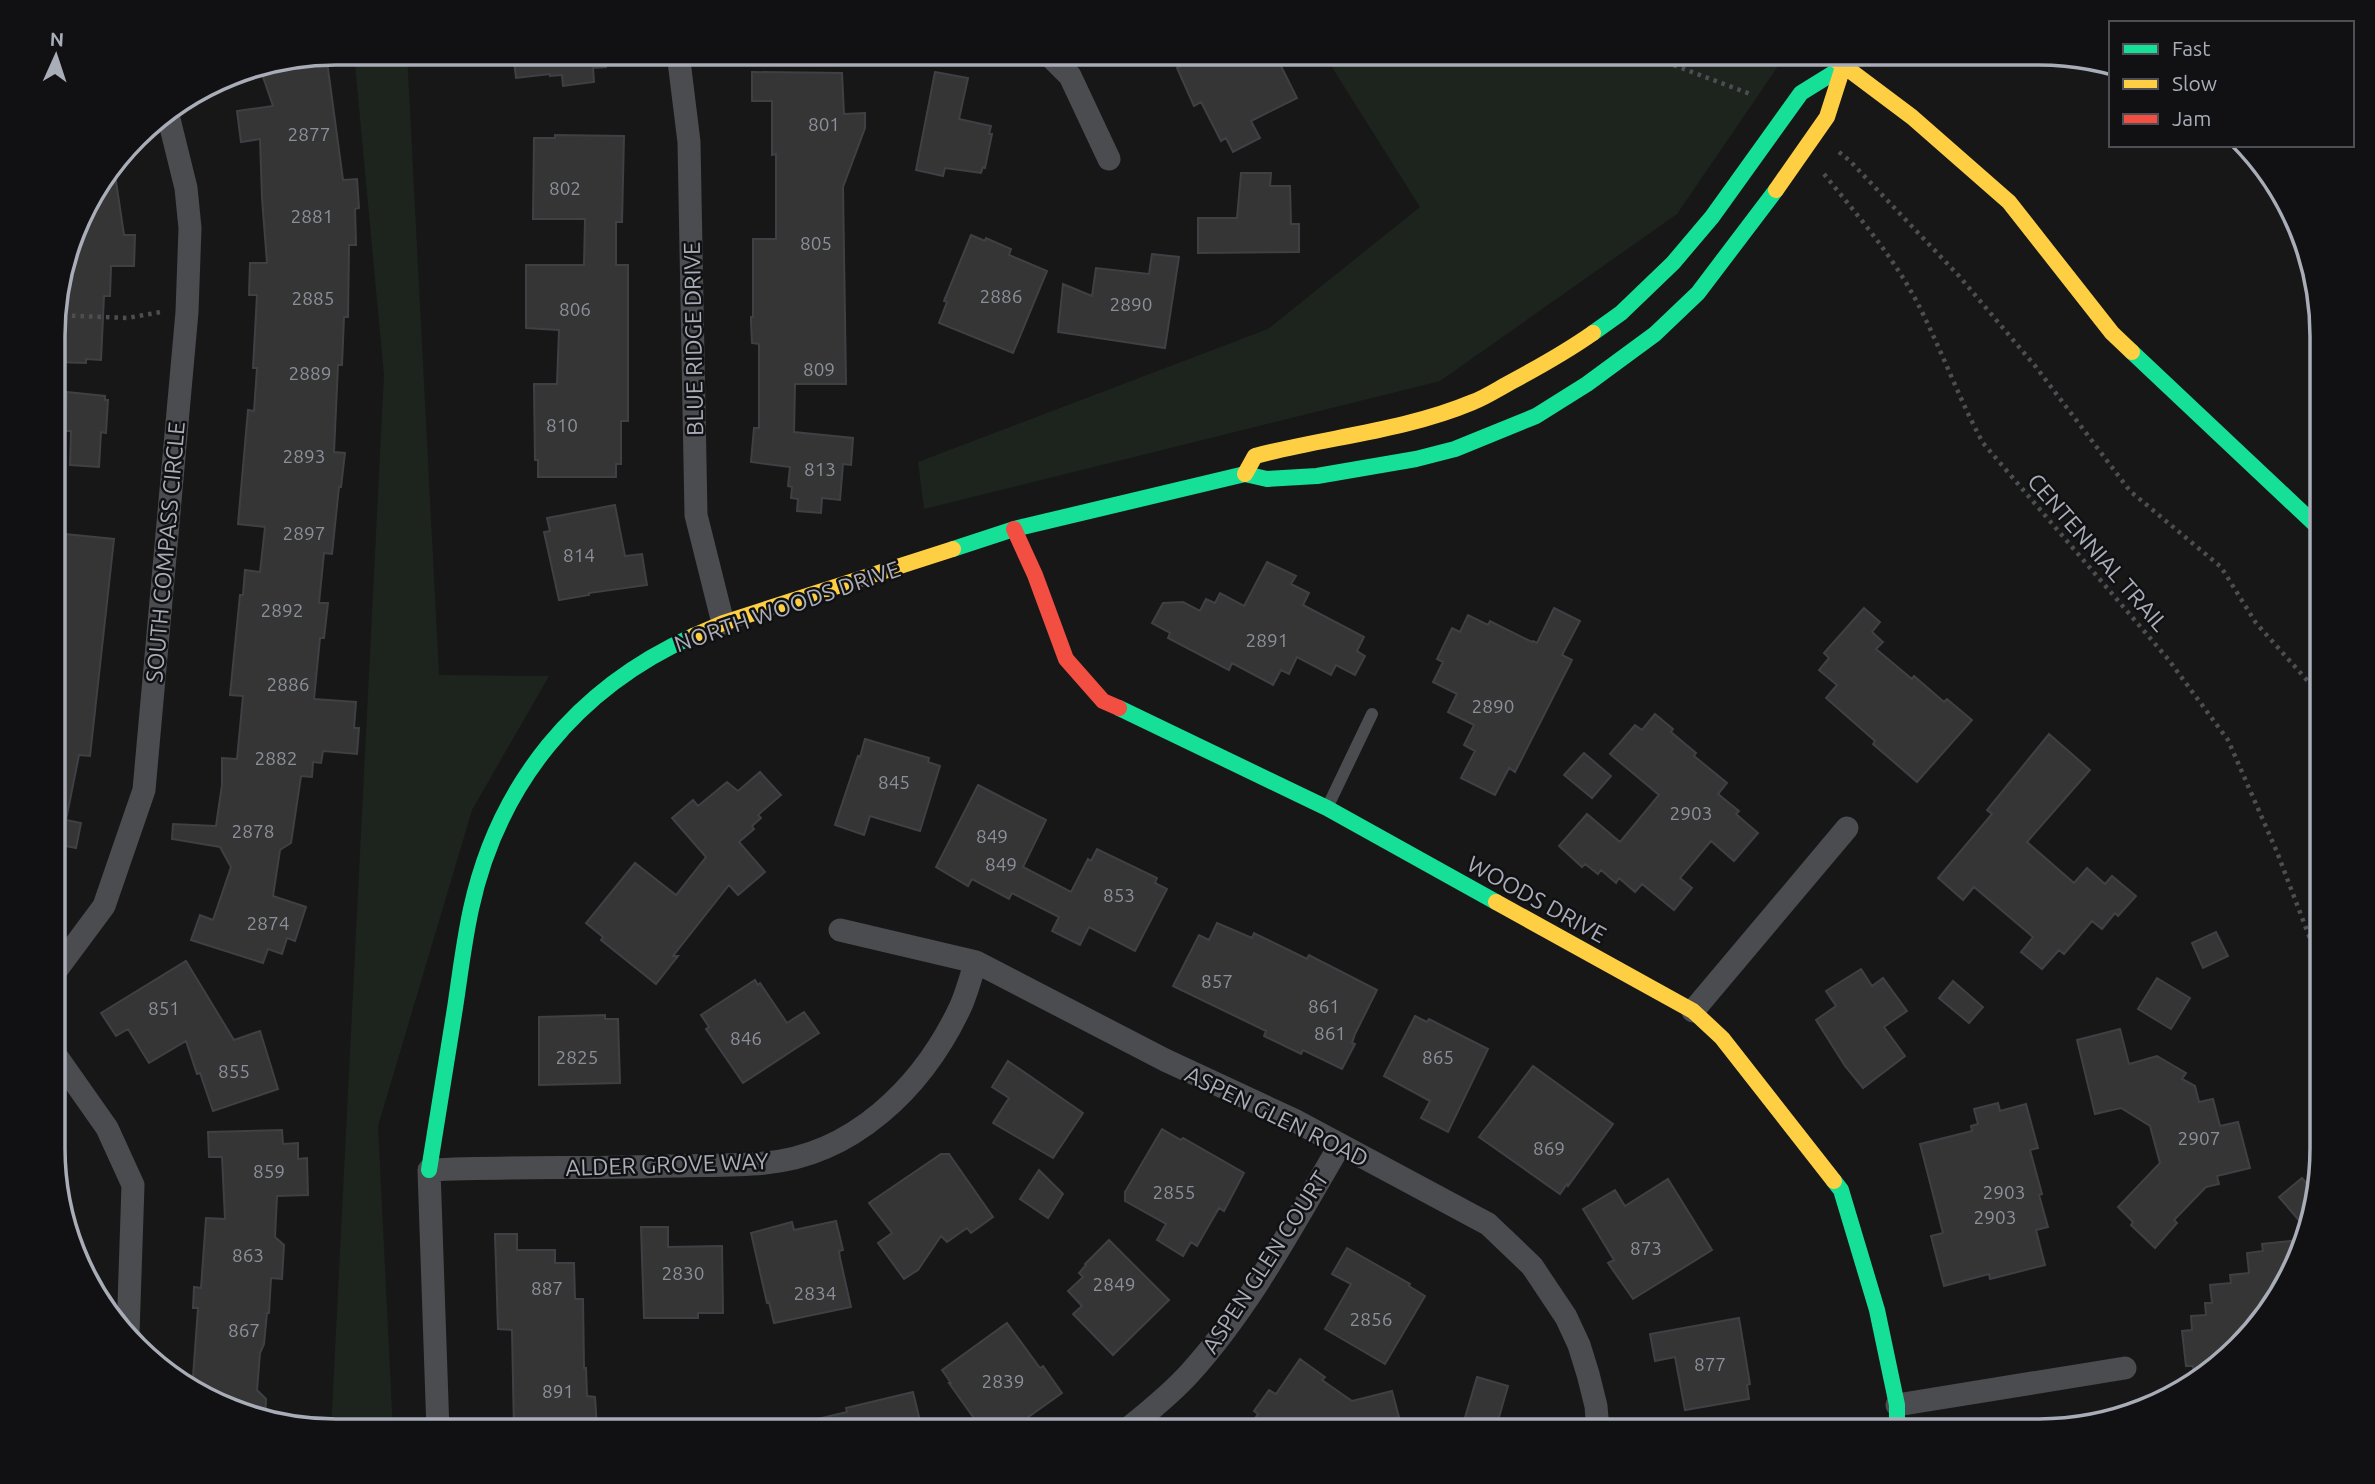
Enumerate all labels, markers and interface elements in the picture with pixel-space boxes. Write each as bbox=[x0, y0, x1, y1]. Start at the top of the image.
north arrow bbox=[21, 21, 91, 91]
legend bbox=[2109, 21, 2354, 147]
text: N bbox=[49, 28, 65, 50]
text: Fast bbox=[2172, 36, 2210, 60]
text: Slow bbox=[2172, 71, 2217, 95]
text: Jam bbox=[2172, 106, 2211, 130]
house number: 801 bbox=[808, 113, 840, 135]
house number: 2877 bbox=[288, 123, 330, 145]
house number: 802 bbox=[549, 177, 581, 199]
house number: 2881 bbox=[291, 205, 333, 227]
house number: 805 bbox=[800, 232, 832, 254]
street label: BLUE RIDGE DRIVE bbox=[679, 242, 707, 436]
house number: 2886 bbox=[980, 285, 1022, 307]
house number: 2885 bbox=[292, 287, 334, 309]
house number: 2890 bbox=[1110, 293, 1152, 315]
house number: 806 bbox=[559, 298, 591, 320]
house number: 809 bbox=[803, 358, 835, 380]
house number: 2889 bbox=[289, 362, 331, 384]
house number: 810 bbox=[546, 414, 578, 436]
street label: SOUTH COMPASS CIRCLE bbox=[141, 421, 189, 683]
house number: 2893 bbox=[283, 445, 325, 467]
house number: 813 bbox=[804, 458, 836, 480]
street label: CENTENNIAL TRAIL bbox=[2023, 468, 2173, 636]
house number: 2897 bbox=[283, 522, 325, 544]
house number: 814 bbox=[563, 544, 595, 566]
street label: NORTH WOODS DRIVE bbox=[671, 556, 903, 656]
house number: 2892 bbox=[261, 599, 303, 621]
house number: 2891 bbox=[1246, 629, 1288, 651]
house number: 2886 bbox=[267, 673, 309, 695]
house number: 2890 bbox=[1472, 695, 1514, 717]
house number: 2882 bbox=[255, 747, 297, 769]
house number: 845 bbox=[878, 771, 910, 793]
house number: 2903 bbox=[1670, 802, 1712, 824]
house number: 2878 bbox=[232, 820, 274, 842]
house number: 849 bbox=[976, 825, 1008, 847]
street label: WOODS DRIVE bbox=[1463, 851, 1611, 947]
house number: 849 bbox=[985, 853, 1017, 875]
house number: 853 bbox=[1103, 884, 1135, 906]
house number: 2874 bbox=[247, 912, 289, 934]
house number: 857 bbox=[1201, 970, 1233, 992]
house number: 861 bbox=[1308, 995, 1340, 1017]
house number: 851 bbox=[148, 997, 180, 1019]
house number: 861 bbox=[1314, 1022, 1346, 1044]
house number: 846 bbox=[730, 1027, 762, 1049]
house number: 2825 bbox=[556, 1046, 598, 1068]
house number: 865 bbox=[1422, 1046, 1454, 1068]
house number: 855 bbox=[218, 1060, 250, 1082]
street label: ASPEN GLEN ROAD bbox=[1181, 1061, 1373, 1171]
house number: 2907 bbox=[2178, 1127, 2220, 1149]
house number: 869 bbox=[1533, 1137, 1565, 1159]
street label: ALDER GROVE WAY bbox=[565, 1148, 770, 1180]
house number: 859 bbox=[253, 1160, 285, 1182]
street label: ASPEN GLEN COURT bbox=[1197, 1166, 1333, 1358]
house number: 2855 bbox=[1153, 1181, 1195, 1203]
house number: 2903 bbox=[1983, 1181, 2025, 1203]
house number: 2903 bbox=[1974, 1206, 2016, 1228]
house number: 873 bbox=[1630, 1237, 1662, 1259]
house number: 863 bbox=[232, 1244, 264, 1266]
house number: 2830 bbox=[662, 1262, 704, 1284]
house number: 2849 bbox=[1093, 1273, 1135, 1295]
house number: 887 bbox=[531, 1277, 563, 1299]
house number: 2834 bbox=[794, 1282, 836, 1304]
house number: 2856 bbox=[1350, 1308, 1392, 1330]
house number: 867 bbox=[228, 1319, 260, 1341]
house number: 877 bbox=[1694, 1353, 1726, 1375]
house number: 2839 bbox=[982, 1370, 1024, 1392]
house number: 891 bbox=[542, 1380, 574, 1402]

